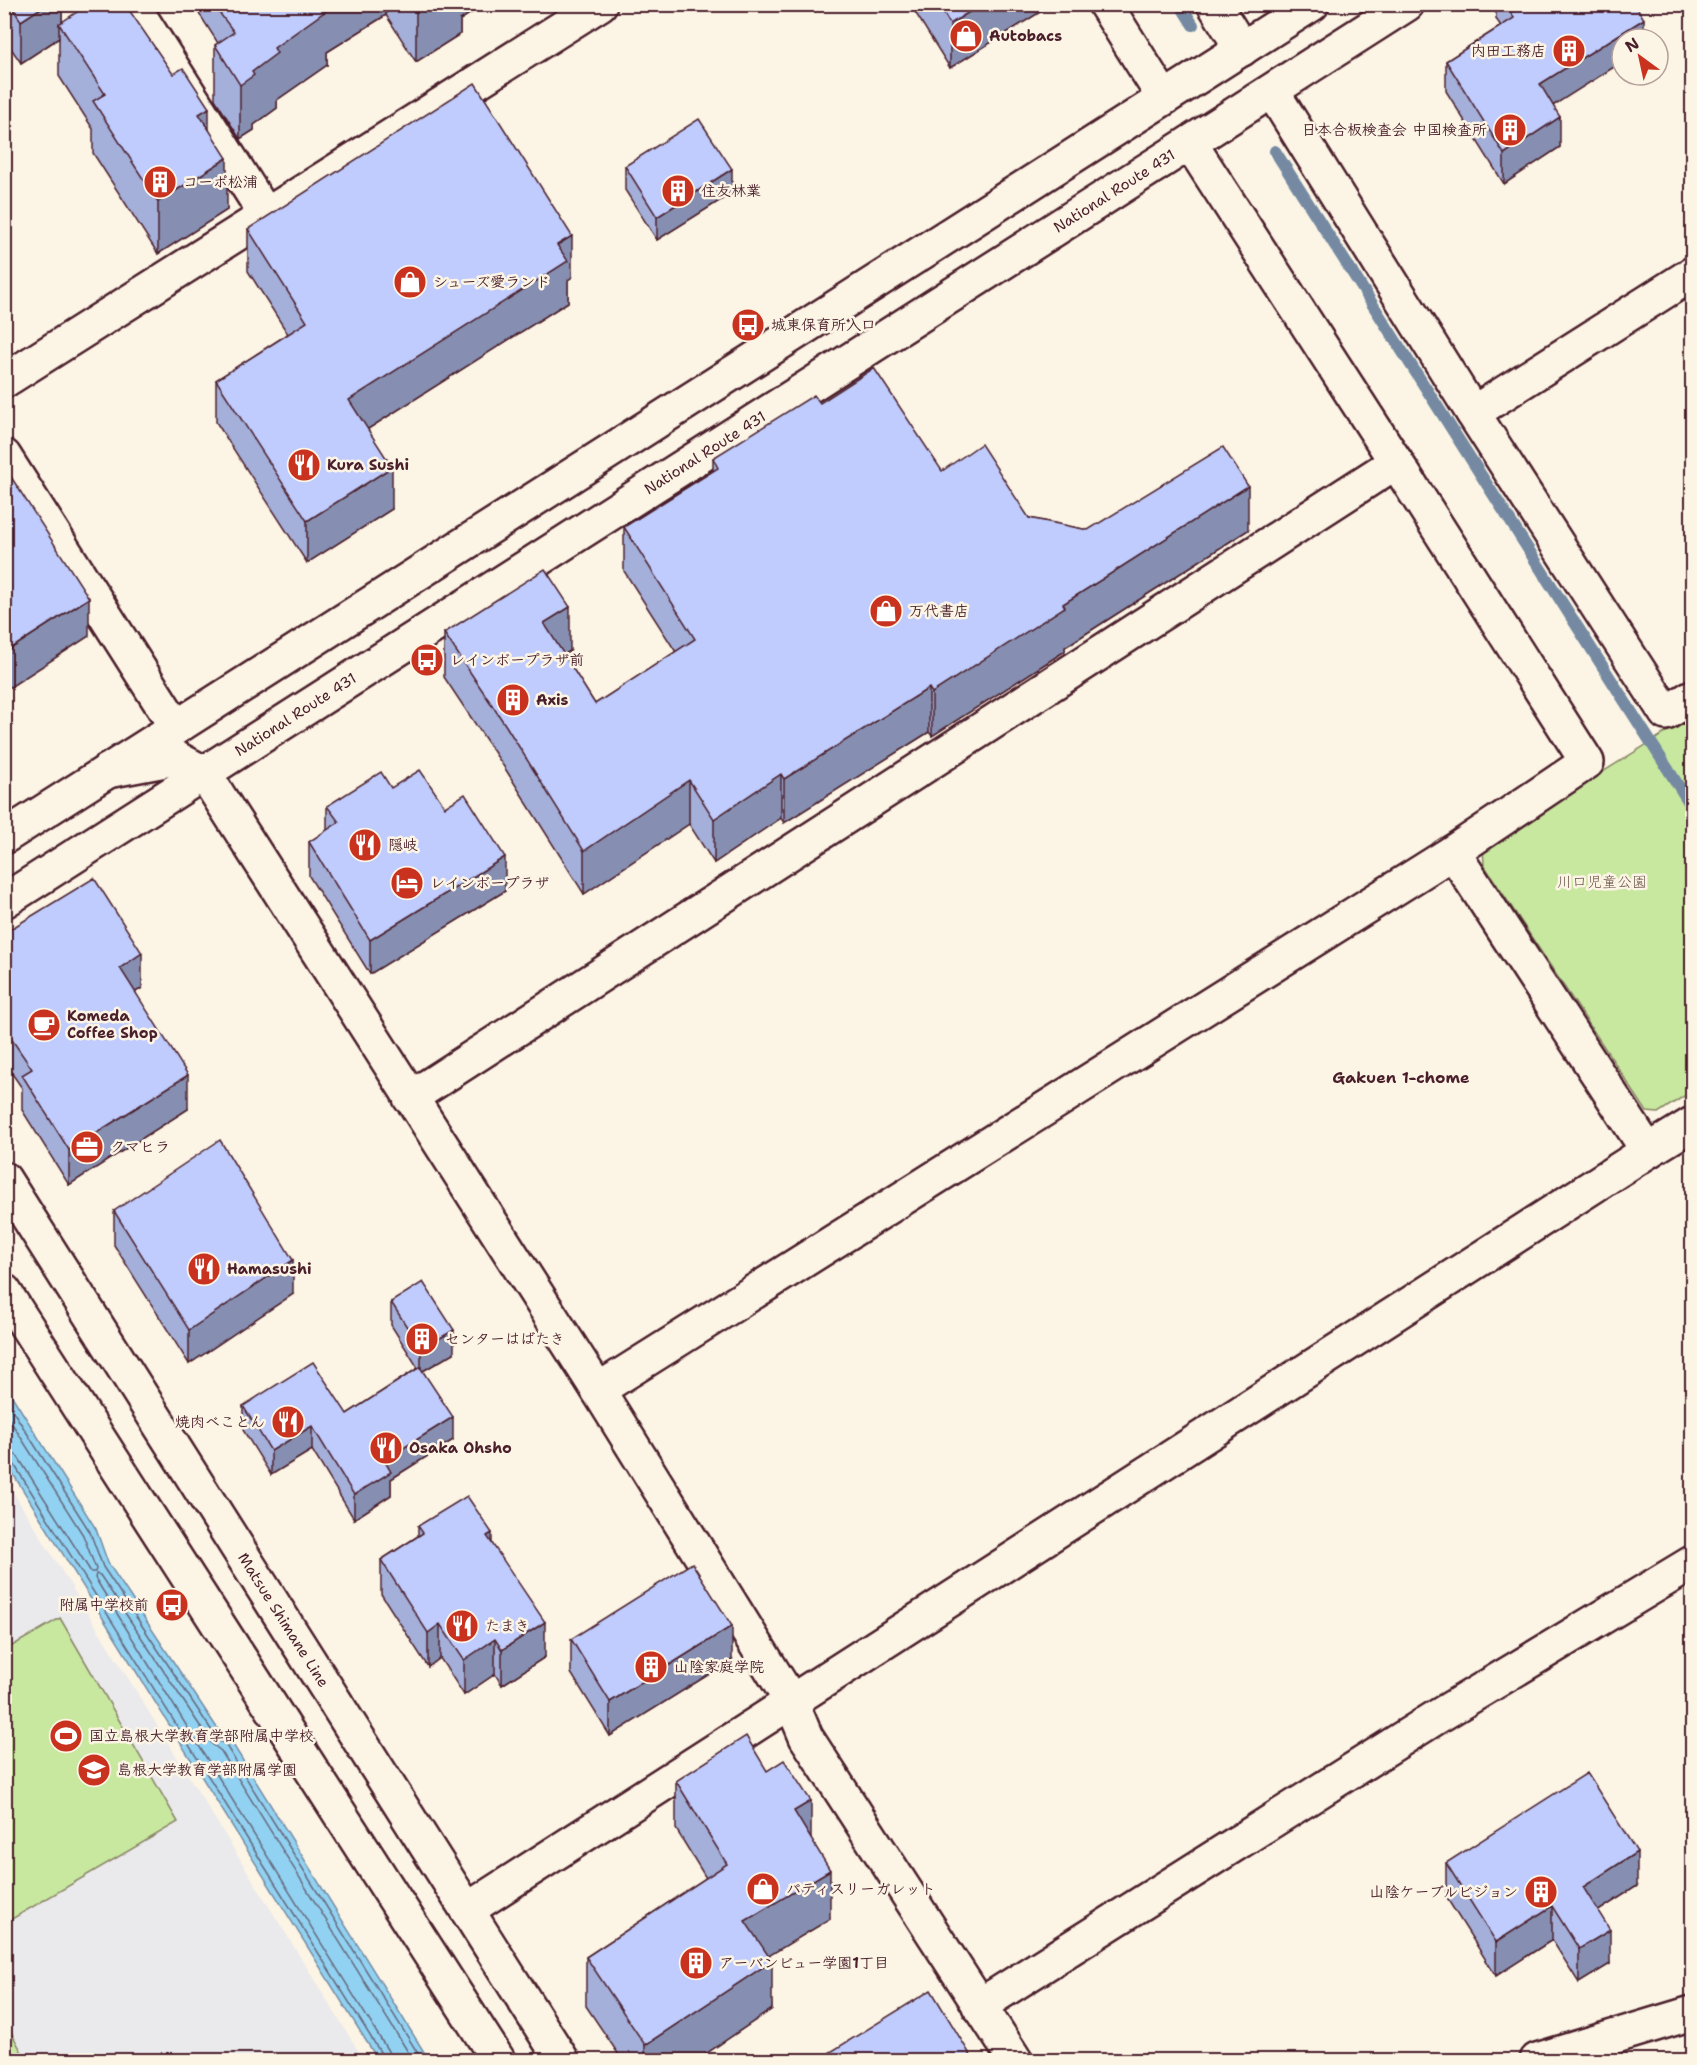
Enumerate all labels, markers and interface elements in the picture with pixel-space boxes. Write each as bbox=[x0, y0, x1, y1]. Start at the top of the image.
shop icon: Autobacs bbox=[948, 18, 984, 54]
place label: Autobacs bbox=[989, 26, 1062, 46]
north arrow bbox=[1610, 27, 1670, 87]
building icon: 内田工務店 bbox=[1551, 33, 1587, 69]
text: N bbox=[1621, 33, 1643, 57]
place label: 内田工務店 bbox=[1471, 41, 1546, 61]
building icon: 日本合板検査会 中国検査所 bbox=[1492, 112, 1528, 148]
place label: 日本合板検査会 中国検査所 bbox=[1302, 120, 1487, 140]
street label: National Route 431 bbox=[1050, 145, 1179, 237]
building icon: コーポ松浦 bbox=[142, 164, 178, 200]
place label: コーポ松浦 bbox=[183, 172, 258, 192]
building icon: 住友林業 bbox=[660, 173, 696, 209]
place label: 住友林業 bbox=[701, 181, 761, 201]
shop icon: シューズ愛ランド bbox=[392, 264, 428, 300]
place label: シューズ愛ランド bbox=[433, 272, 550, 292]
bus stop icon: 城東保育所入口 bbox=[730, 307, 766, 343]
place label: 城東保育所入口 bbox=[771, 315, 876, 335]
street label: National Route 431 bbox=[640, 407, 770, 499]
restaurant icon: Kura Sushi bbox=[286, 447, 322, 483]
place label: Kura Sushi bbox=[327, 455, 409, 475]
shop icon: 万代書店 bbox=[868, 593, 904, 629]
place label: 万代書店 bbox=[909, 601, 969, 621]
bus stop icon: レインボープラザ前 bbox=[409, 642, 445, 678]
place label: レインボープラザ前 bbox=[450, 650, 584, 670]
street label: National Route 431 bbox=[231, 668, 360, 761]
building icon: Axis bbox=[495, 682, 531, 718]
place label: Axis bbox=[536, 690, 569, 710]
restaurant icon: 隠岐 bbox=[347, 827, 383, 863]
place label: 隠岐 bbox=[388, 835, 418, 855]
hotel icon: レインボープラザ bbox=[389, 865, 425, 901]
park label: 川口児童公園 bbox=[1557, 872, 1647, 892]
place label: レインボープラザ bbox=[430, 873, 549, 893]
place label: Komeda Coffee Shop bbox=[67, 1006, 158, 1043]
cafe icon: Komeda Coffee Shop bbox=[26, 1007, 62, 1043]
district label: Gakuen 1-chome bbox=[1332, 1067, 1470, 1088]
office icon: クマヒラ bbox=[69, 1129, 105, 1165]
place label: クマヒラ bbox=[110, 1137, 170, 1157]
restaurant icon: Hamasushi bbox=[186, 1251, 222, 1287]
place label: Hamasushi bbox=[227, 1259, 312, 1279]
building icon: センターはばたき bbox=[404, 1321, 440, 1357]
place label: センターはばたき bbox=[445, 1329, 565, 1349]
restaurant icon: 焼肉べことん bbox=[270, 1404, 306, 1440]
place label: 焼肉べことん bbox=[175, 1412, 265, 1432]
restaurant icon: Osaka Ohsho bbox=[368, 1430, 404, 1466]
place label: Osaka Ohsho bbox=[409, 1438, 512, 1458]
street label: Matsue Shimane Line bbox=[233, 1549, 333, 1691]
bus stop icon: 附属中学校前 bbox=[154, 1587, 190, 1623]
place label: 附属中学校前 bbox=[59, 1595, 149, 1615]
restaurant icon: たまき bbox=[444, 1608, 480, 1644]
place label: たまき bbox=[485, 1616, 530, 1636]
building icon: 山陰家庭学院 bbox=[633, 1649, 669, 1685]
place label: 山陰家庭学院 bbox=[674, 1657, 764, 1677]
sports icon: 国立島根大学教育学部附属中学校 bbox=[48, 1718, 84, 1754]
place label: 国立島根大学教育学部附属中学校 bbox=[89, 1726, 314, 1746]
school or university icon: 島根大学教育学部附属学園 bbox=[76, 1752, 112, 1788]
place label: 島根大学教育学部附属学園 bbox=[117, 1760, 297, 1780]
shop icon: パティスリーガレット bbox=[745, 1871, 781, 1907]
building icon: 山陰ケーブルビジョン bbox=[1523, 1874, 1559, 1910]
place label: パティスリーガレット bbox=[786, 1879, 935, 1899]
place label: 山陰ケーブルビジョン bbox=[1369, 1882, 1518, 1902]
building icon: アーバンビュー学園1丁目 bbox=[678, 1945, 714, 1981]
place label: アーバンビュー学園1丁目 bbox=[719, 1953, 889, 1973]

